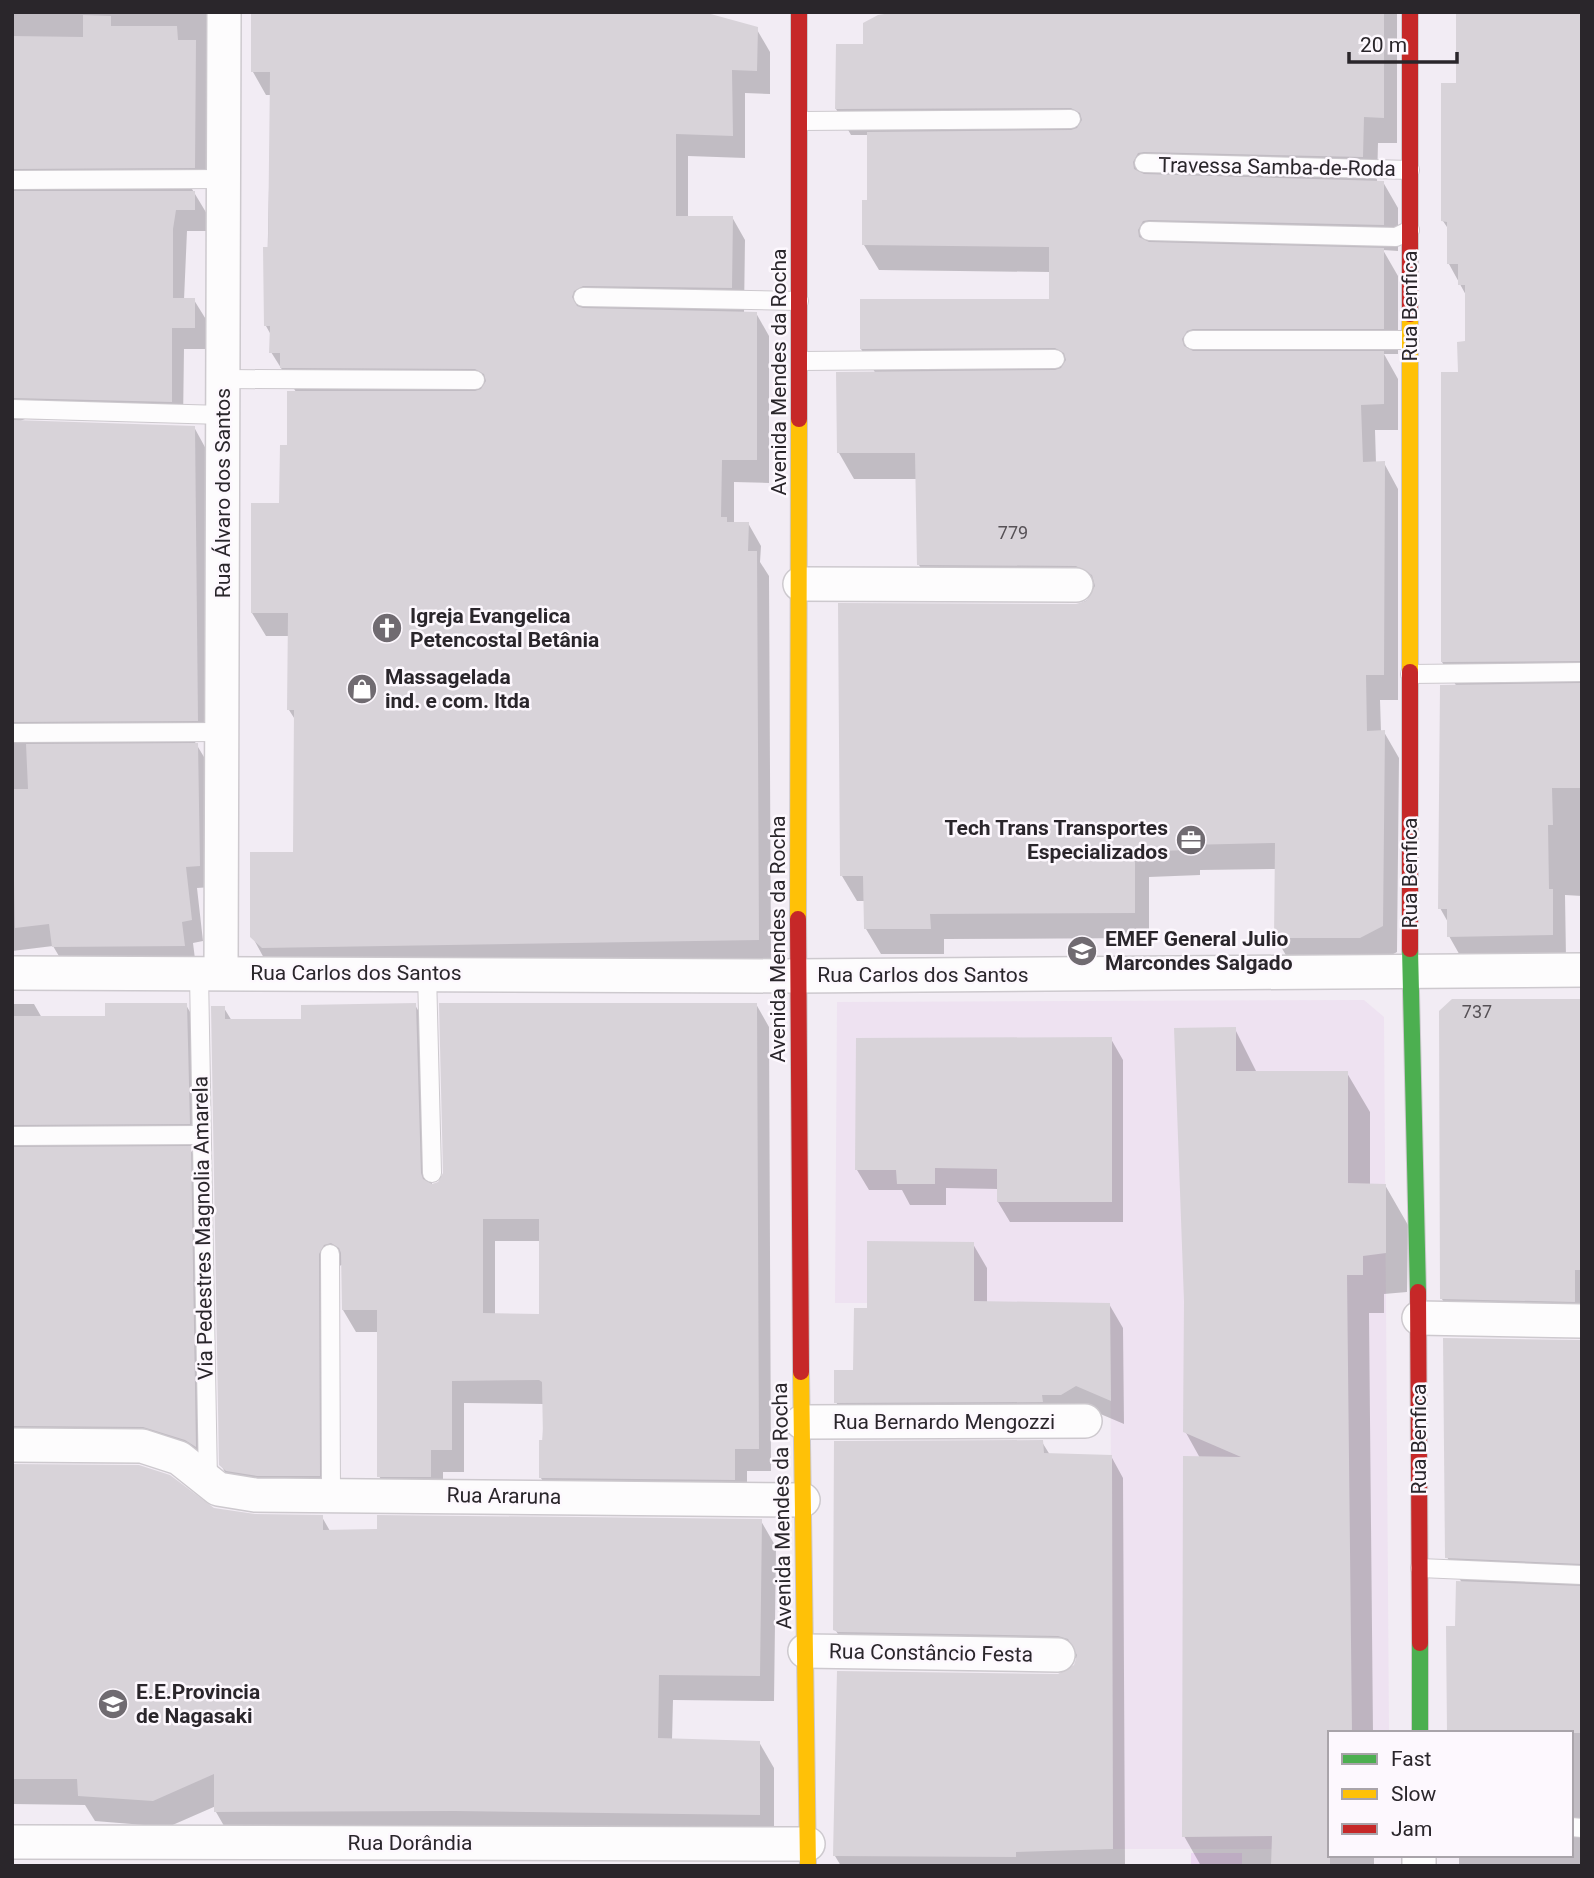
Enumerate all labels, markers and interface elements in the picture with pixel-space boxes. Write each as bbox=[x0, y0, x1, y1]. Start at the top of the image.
scale bar bbox=[1349, 21, 1458, 65]
text: 20 m bbox=[1360, 33, 1407, 57]
street label: Travessa Samba-de-Roda bbox=[1158, 153, 1396, 181]
street label: Avenida Mendes da Rocha bbox=[767, 248, 791, 496]
street label: Rua Benfica bbox=[1398, 250, 1422, 362]
street label: Rua Álvaro dos Santos bbox=[211, 388, 235, 598]
house number: 779 bbox=[998, 522, 1028, 543]
place label: Igreja Evangelica Petencostal Betânia bbox=[410, 604, 599, 652]
church icon: Igreja Evangelica Petencostal Betânia bbox=[370, 611, 404, 645]
place label: Massagelada ind. e com. ltda bbox=[385, 665, 530, 713]
shop icon: Massagelada ind. e com. ltda bbox=[345, 672, 379, 706]
street label: Avenida Mendes da Rocha bbox=[766, 815, 790, 1063]
place label: Tech Trans Transportes Especializados bbox=[945, 816, 1168, 864]
street label: Rua Benfica bbox=[1398, 817, 1422, 929]
office icon: Tech Trans Transportes Especializados bbox=[1174, 823, 1208, 857]
place label: EMEF General Julio Marcondes Salgado bbox=[1105, 927, 1293, 975]
school or university icon: EMEF General Julio Marcondes Salgado bbox=[1065, 934, 1099, 968]
street label: Rua Carlos dos Santos bbox=[250, 961, 462, 985]
street label: Rua Carlos dos Santos bbox=[817, 963, 1029, 987]
house number: 737 bbox=[1462, 1001, 1492, 1022]
street label: Via Pedestres Magnolia Amarela bbox=[188, 1076, 218, 1380]
street label: Avenida Mendes da Rocha bbox=[768, 1382, 796, 1630]
street label: Rua Benfica bbox=[1407, 1383, 1431, 1495]
street label: Rua Bernardo Mengozzi bbox=[833, 1410, 1055, 1434]
street label: Rua Araruna bbox=[446, 1483, 562, 1509]
street label: Rua Constâncio Festa bbox=[829, 1639, 1033, 1667]
place label: E.E.Provincia de Nagasaki bbox=[136, 1680, 260, 1728]
school or university icon: E.E.Provincia de Nagasaki bbox=[96, 1687, 130, 1721]
legend bbox=[1328, 1731, 1573, 1857]
text: Fast bbox=[1391, 1747, 1432, 1771]
text: Slow bbox=[1391, 1782, 1437, 1806]
text: Jam bbox=[1391, 1817, 1432, 1841]
street label: Rua Dorândia bbox=[347, 1831, 473, 1855]

